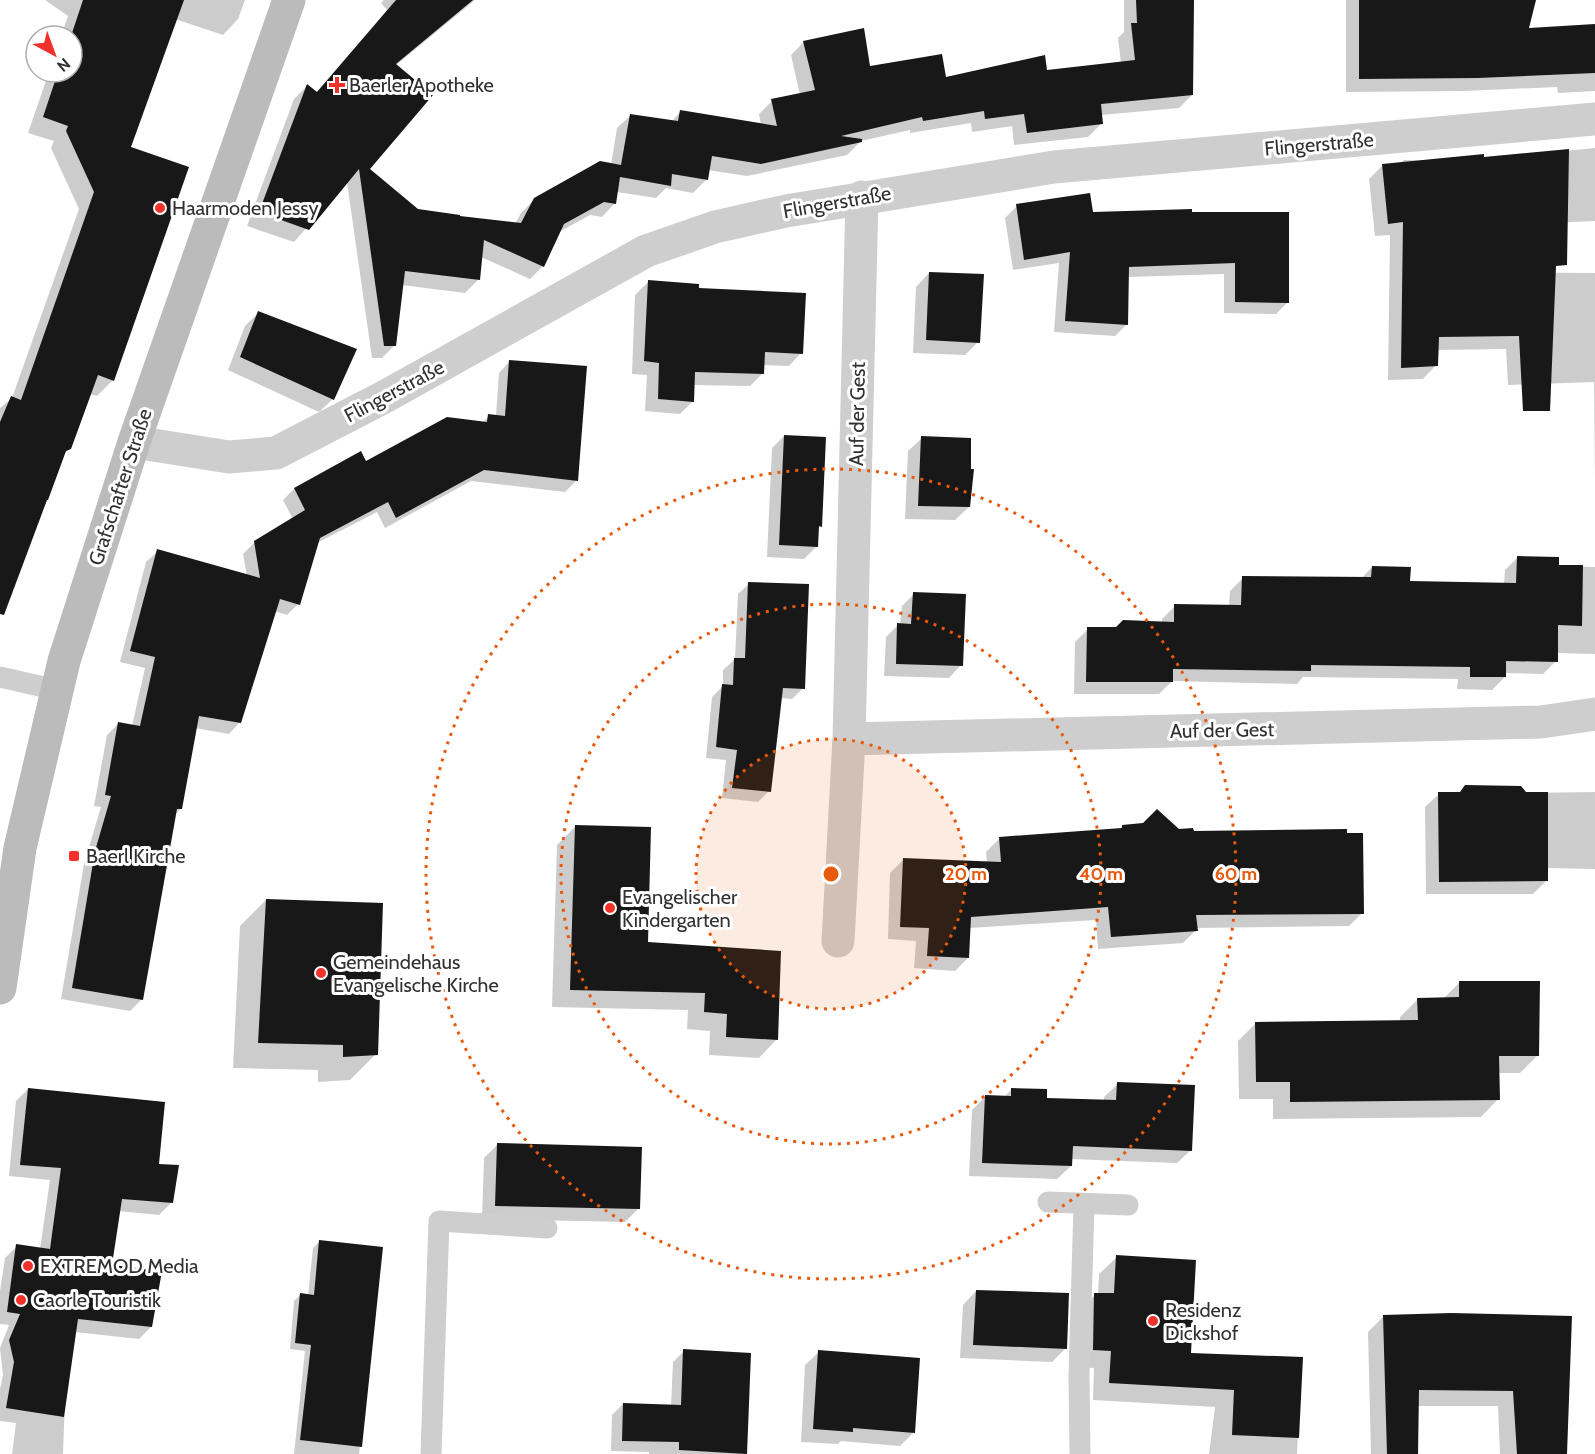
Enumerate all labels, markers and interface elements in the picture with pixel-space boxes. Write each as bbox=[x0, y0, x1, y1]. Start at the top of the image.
north arrow bbox=[24, 24, 84, 84]
text: N bbox=[53, 54, 74, 76]
place label: Baerler Apotheke bbox=[349, 73, 494, 97]
marker: Baerler Apotheke bbox=[330, 78, 344, 92]
street label: Flingerstraße bbox=[1263, 127, 1375, 161]
street label: Flingerstraße bbox=[781, 181, 893, 223]
place label: Haarmoden Jessy bbox=[172, 196, 319, 220]
marker: Haarmoden Jessy bbox=[153, 201, 167, 215]
street label: Flingerstraße bbox=[340, 355, 448, 427]
street label: Auf der Gest bbox=[844, 361, 870, 466]
street label: Grafschafter Straße bbox=[83, 406, 157, 568]
street label: Auf der Gest bbox=[1170, 717, 1275, 743]
place label: Baerl Kirche bbox=[86, 844, 186, 868]
marker: Baerl Kirche bbox=[67, 849, 81, 863]
text: 20 m bbox=[945, 863, 987, 885]
text: 40 m bbox=[1079, 863, 1123, 885]
text: 60 m bbox=[1215, 863, 1257, 885]
centre of rings bbox=[821, 864, 841, 884]
place label: Evangelischer Kindergarten bbox=[622, 885, 738, 932]
marker: Evangelischer Kindergarten bbox=[603, 901, 617, 915]
place label: Gemeindehaus Evangelische Kirche bbox=[333, 950, 499, 997]
marker: Gemeindehaus Evangelische Kirche bbox=[314, 966, 328, 980]
place label: EXTREMOD Media bbox=[40, 1254, 199, 1278]
marker: EXTREMOD Media bbox=[21, 1259, 35, 1273]
place label: Caorle Touristik bbox=[33, 1288, 161, 1312]
marker: Caorle Touristik bbox=[14, 1293, 28, 1307]
place label: Residenz Dickshof bbox=[1165, 1298, 1241, 1345]
marker: Residenz Dickshof bbox=[1146, 1314, 1160, 1328]

